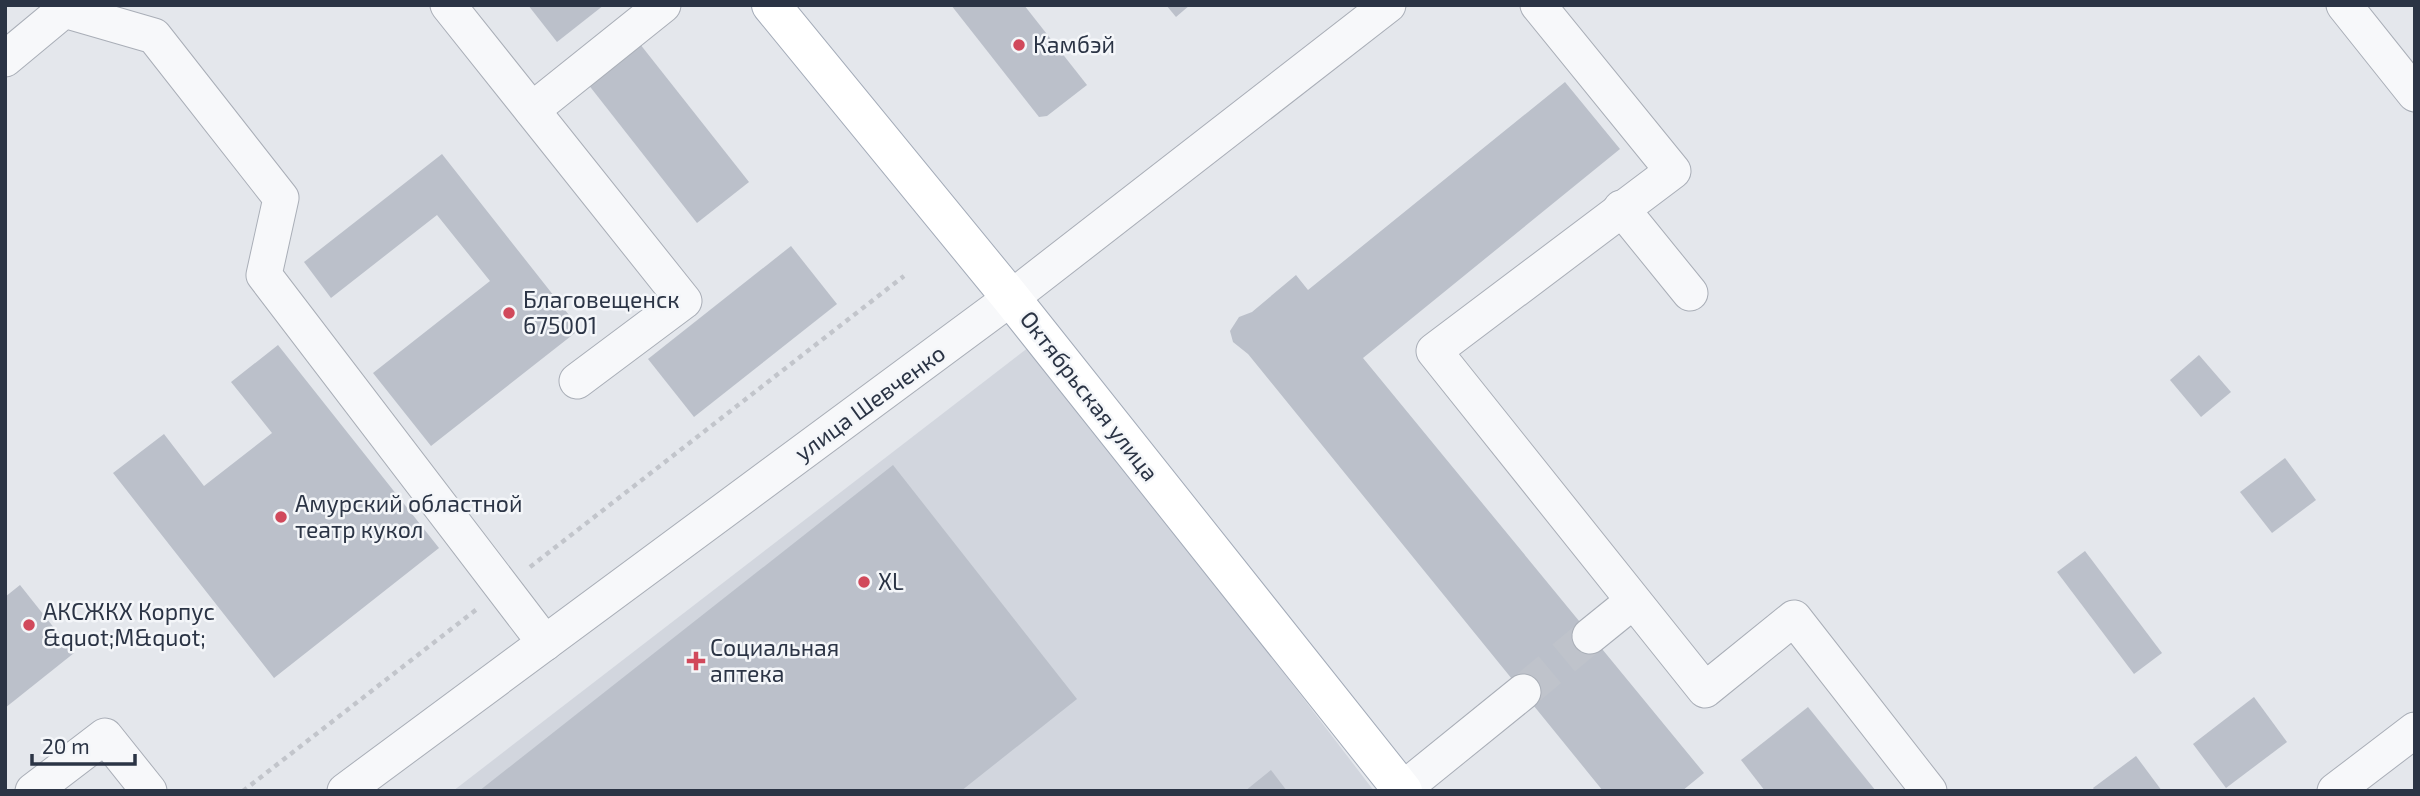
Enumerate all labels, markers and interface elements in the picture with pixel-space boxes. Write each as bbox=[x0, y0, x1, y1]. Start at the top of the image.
place label: Камбэй bbox=[1033, 30, 1115, 58]
marker: Камбэй bbox=[1011, 37, 1027, 53]
place label: Благовещенск 675001 bbox=[523, 285, 680, 339]
marker: Благовещенск 675001 bbox=[501, 305, 517, 321]
street label: Октябрьская улица bbox=[1014, 305, 1165, 487]
street label: улица Шевченко bbox=[789, 338, 951, 467]
place label: Амурский областной театр кукол bbox=[295, 489, 523, 544]
marker: Амурский областной театр кукол bbox=[273, 509, 289, 525]
place label: XL bbox=[878, 567, 904, 595]
marker: XL bbox=[856, 574, 872, 590]
place label: АКСЖКХ Корпус &quot;М&quot; bbox=[43, 597, 215, 651]
marker: АКСЖКХ Корпус &quot;М&quot; bbox=[21, 617, 37, 633]
place label: Социальная аптека bbox=[710, 633, 839, 687]
marker: Социальная аптека bbox=[688, 653, 704, 669]
scale bar bbox=[32, 722, 135, 766]
text: 20 m bbox=[42, 733, 90, 758]

